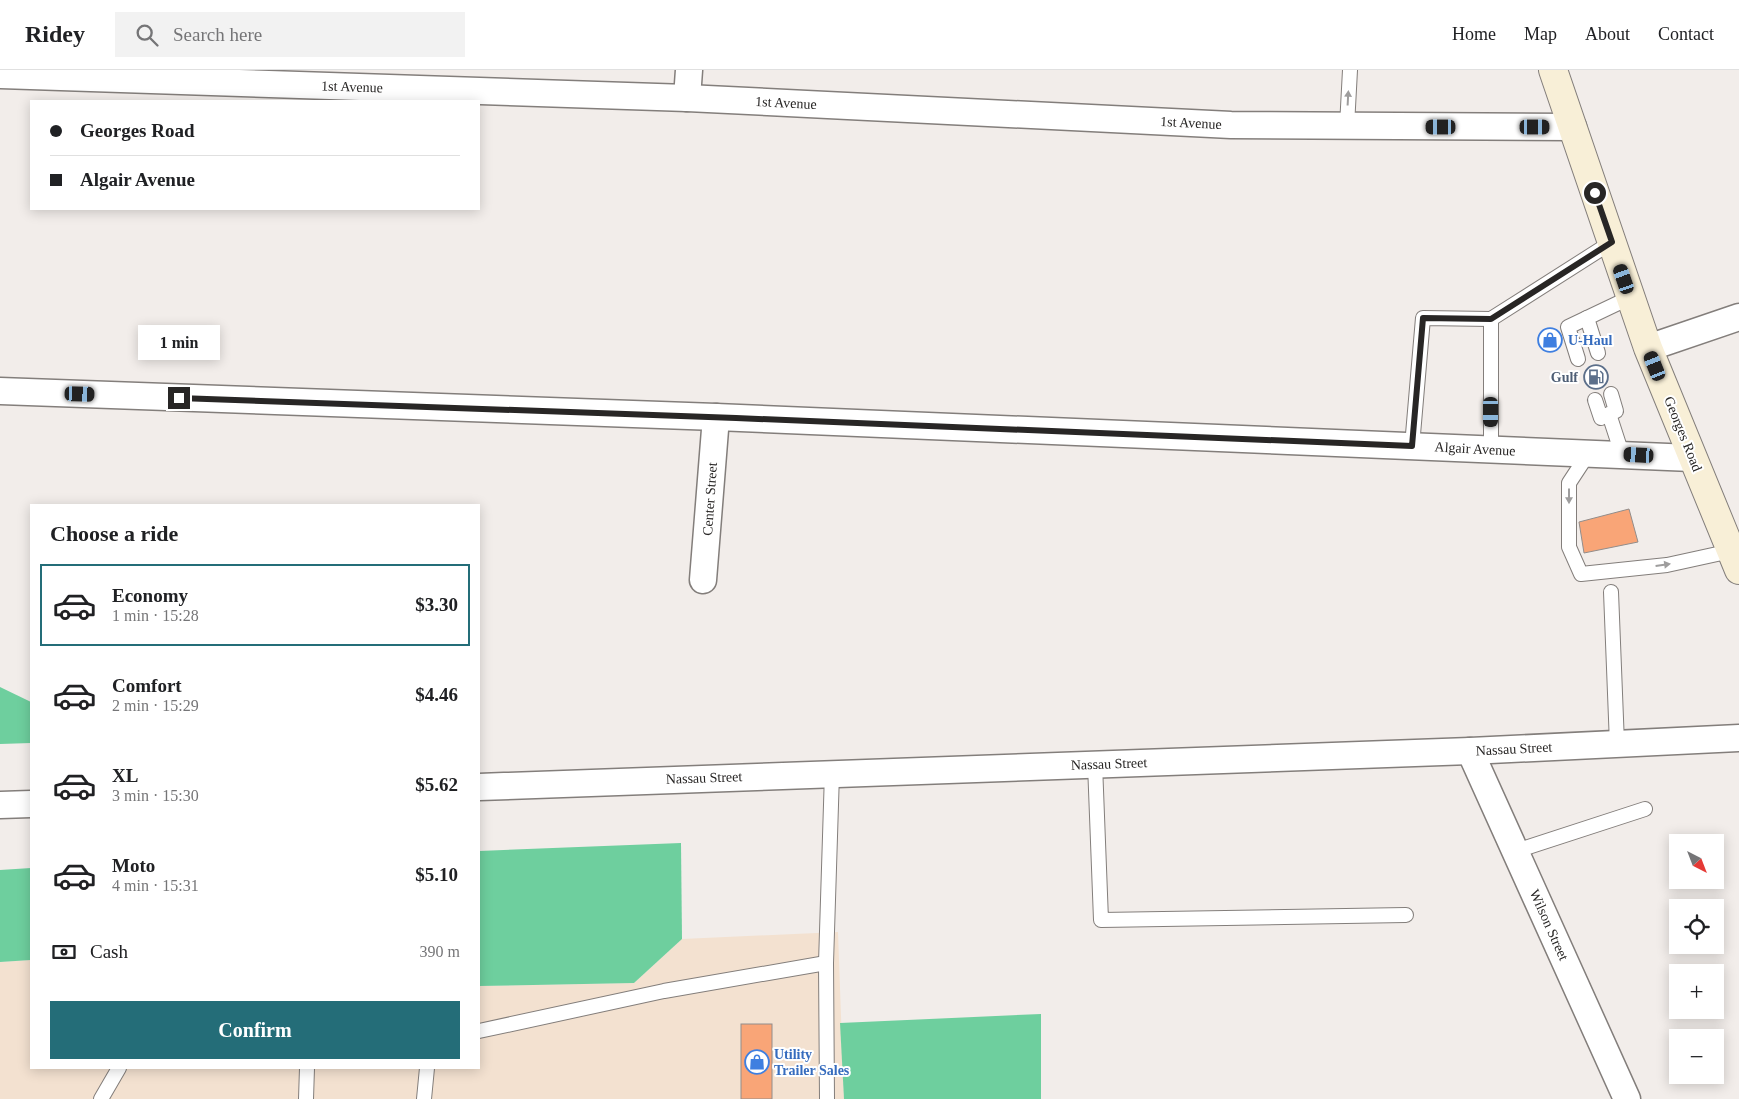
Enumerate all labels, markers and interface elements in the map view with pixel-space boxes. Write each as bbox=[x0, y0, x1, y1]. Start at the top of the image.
search box bbox=[115, 12, 465, 57]
text: Ridey bbox=[25, 21, 85, 47]
icon: search bbox=[133, 21, 161, 49]
text: Search here bbox=[173, 24, 262, 45]
text: Home bbox=[1452, 24, 1496, 44]
text: Map bbox=[1524, 24, 1557, 44]
text: About bbox=[1585, 24, 1630, 44]
text: Contact bbox=[1658, 24, 1714, 44]
street label: 1st Avenue bbox=[321, 78, 383, 96]
one-way arrow bbox=[1345, 90, 1353, 106]
street label: 1st Avenue bbox=[755, 94, 817, 112]
street label: 1st Avenue bbox=[1160, 114, 1222, 132]
text: Georges Road bbox=[80, 120, 195, 141]
car bbox=[1426, 120, 1456, 135]
car bbox=[1520, 120, 1550, 135]
text: Algair Avenue bbox=[80, 169, 195, 190]
route start bbox=[1584, 182, 1606, 204]
car bbox=[1612, 262, 1635, 296]
callout: 1 min bbox=[138, 325, 220, 360]
shop icon: U-Haul bbox=[1537, 327, 1563, 353]
place label: U-Haul bbox=[1568, 333, 1612, 348]
text: 1 min bbox=[160, 334, 198, 351]
car bbox=[1642, 349, 1667, 383]
fuel station icon: Gulf bbox=[1583, 364, 1609, 390]
place label: Gulf bbox=[1551, 370, 1578, 385]
car bbox=[64, 386, 95, 402]
route end bbox=[168, 387, 190, 409]
street label: Georges Road bbox=[1661, 394, 1705, 474]
car bbox=[1483, 397, 1498, 427]
street label: Algair Avenue bbox=[1434, 439, 1516, 459]
car bbox=[1623, 447, 1654, 463]
street label: Center Street bbox=[700, 462, 720, 536]
one-way arrow bbox=[1565, 489, 1573, 505]
text: Choose a ride bbox=[50, 521, 178, 546]
one-way arrow bbox=[1655, 561, 1671, 569]
icon: car bbox=[52, 583, 97, 628]
text: Economy bbox=[112, 585, 188, 606]
text: $3.30 bbox=[415, 594, 458, 615]
text: 1 min · 15:28 bbox=[112, 607, 199, 624]
icon: car bbox=[52, 673, 97, 718]
text: Comfort bbox=[112, 675, 182, 696]
text: $4.46 bbox=[415, 684, 458, 705]
text: 2 min · 15:29 bbox=[112, 697, 199, 714]
street label: Nassau Street bbox=[1475, 740, 1553, 758]
street label: Nassau Street bbox=[1070, 755, 1148, 773]
icon: car bbox=[52, 763, 97, 808]
text: XL bbox=[112, 765, 138, 786]
street label: Nassau Street bbox=[665, 769, 743, 787]
text: $5.62 bbox=[415, 774, 458, 795]
text: 3 min · 15:30 bbox=[112, 787, 199, 804]
north arrow bbox=[1669, 834, 1724, 889]
map controls bbox=[1669, 834, 1724, 1084]
icon: car bbox=[52, 853, 97, 898]
text: Moto bbox=[112, 855, 155, 876]
text: $5.10 bbox=[415, 864, 458, 885]
text: 4 min · 15:31 bbox=[112, 877, 199, 894]
street label: Wilson Street bbox=[1527, 887, 1571, 963]
button: locate bbox=[1669, 899, 1724, 954]
icon: cash bbox=[50, 938, 78, 966]
text: Cash bbox=[90, 941, 128, 962]
text: 390 m bbox=[420, 943, 460, 960]
button: + bbox=[1669, 964, 1724, 1019]
button: Confirm bbox=[50, 1001, 460, 1059]
button: − bbox=[1669, 1029, 1724, 1084]
place label: Utility Trailer Sales bbox=[774, 1047, 850, 1078]
shop icon: Utility Trailer Sales bbox=[744, 1049, 770, 1075]

